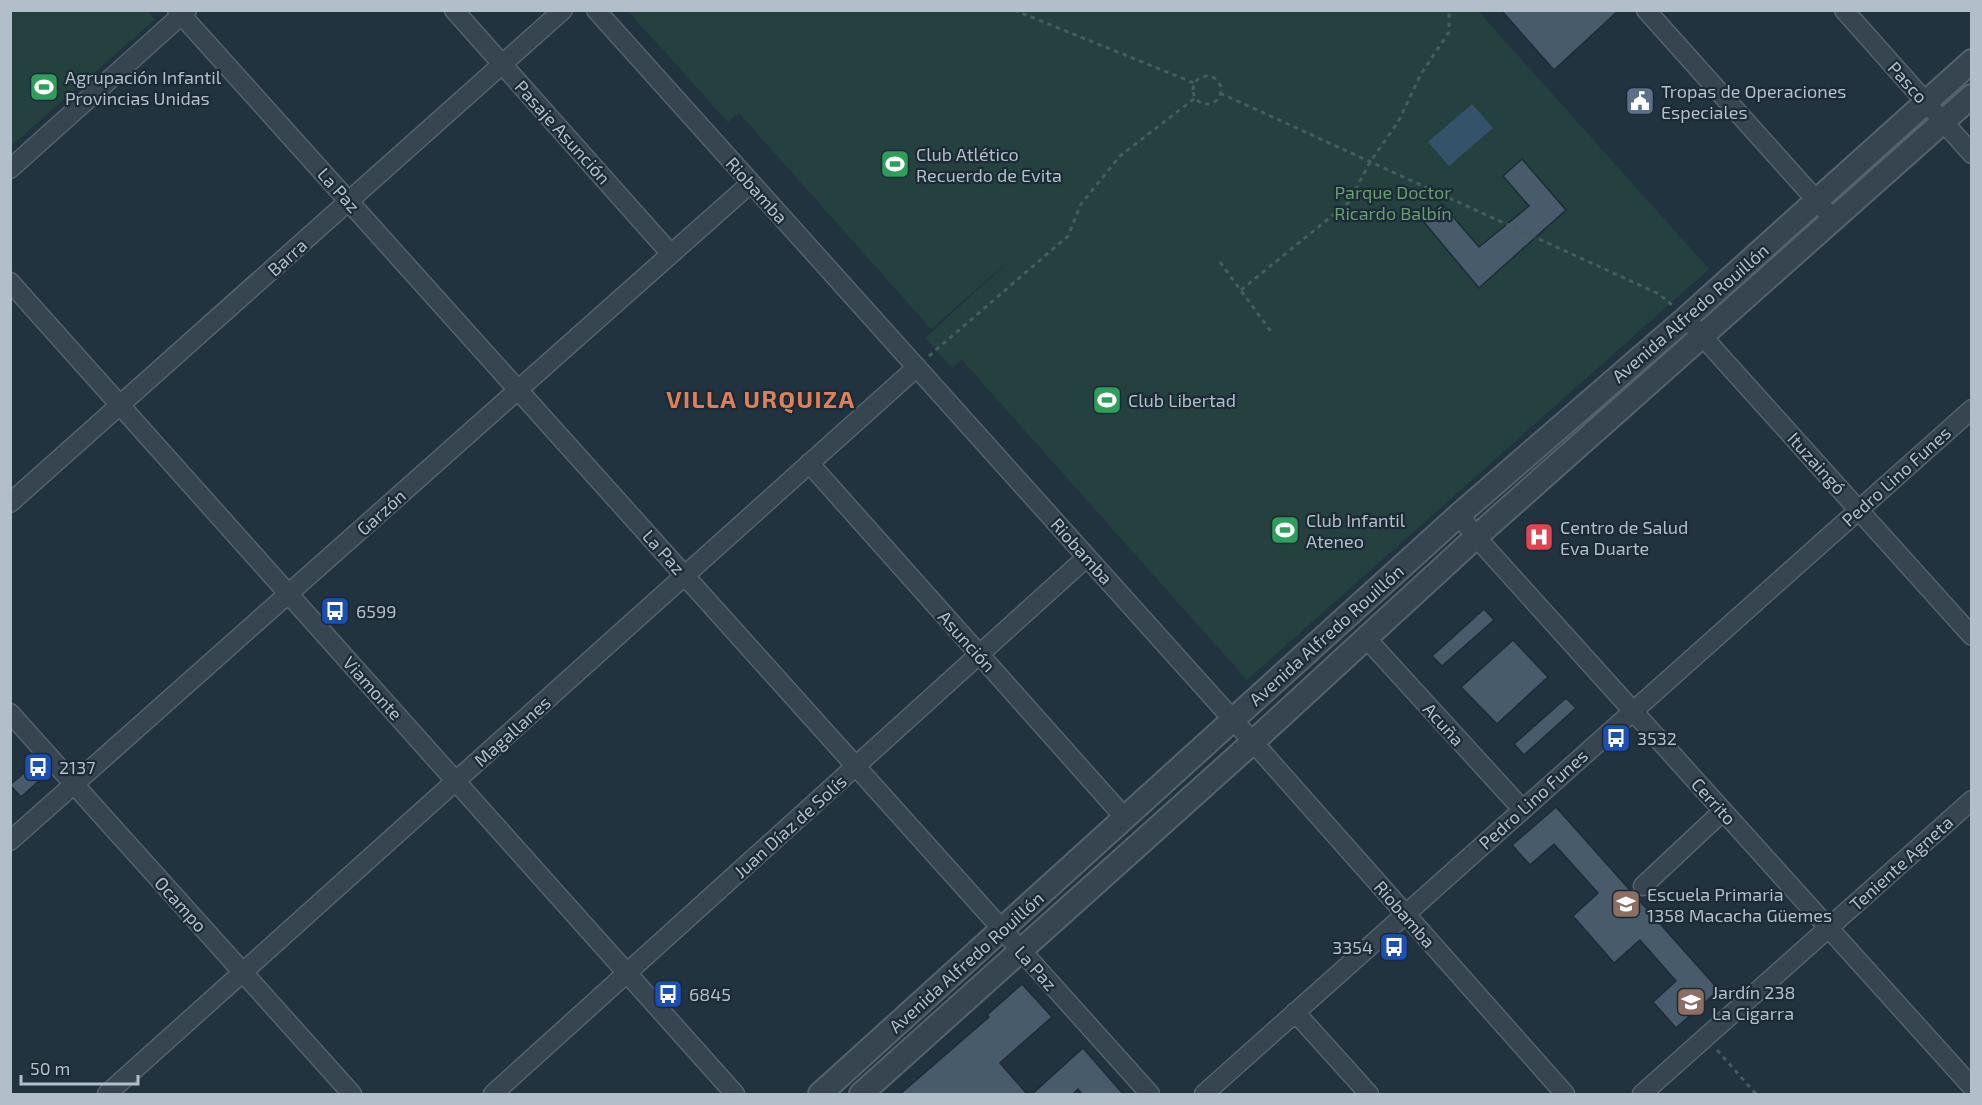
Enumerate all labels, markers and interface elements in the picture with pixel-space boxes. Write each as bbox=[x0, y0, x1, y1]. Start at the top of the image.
street label: Pasco bbox=[1884, 57, 1932, 107]
place label: Agrupación Infantil Provincias Unidas bbox=[65, 66, 222, 109]
sports icon: Agrupación Infantil Provincias Unidas bbox=[28, 71, 60, 103]
street label: Pasaje Asunción bbox=[511, 76, 615, 188]
place label: Tropas de Operaciones Especiales bbox=[1661, 80, 1846, 123]
public building icon: Tropas de Operaciones Especiales bbox=[1624, 85, 1656, 117]
place label: Club Atlético Recuerdo de Evita bbox=[916, 143, 1062, 186]
sports icon: Club Atlético Recuerdo de Evita bbox=[879, 148, 911, 180]
street label: Riobamba bbox=[721, 152, 793, 228]
street label: La Paz bbox=[313, 163, 365, 217]
park label: Parque Doctor Ricardo Balbín bbox=[1334, 181, 1452, 224]
street label: Barra bbox=[263, 234, 311, 280]
street label: Avenida Alfredo Rouillón bbox=[1607, 239, 1773, 387]
district label: VILLA URQUIZA bbox=[666, 384, 856, 414]
sports icon: Club Libertad bbox=[1091, 384, 1123, 416]
place label: Club Libertad bbox=[1128, 389, 1236, 411]
street label: Pedro Lino Funes bbox=[1837, 421, 1955, 531]
street label: Ituzaingó bbox=[1783, 427, 1851, 499]
street label: Garzón bbox=[352, 484, 410, 540]
place label: Club Infantil Ateneo bbox=[1306, 509, 1406, 552]
street label: Riobamba bbox=[1046, 513, 1118, 589]
sports icon: Club Infantil Ateneo bbox=[1269, 514, 1301, 546]
place label: Centro de Salud Eva Duarte bbox=[1560, 516, 1688, 559]
hospital icon: Centro de Salud Eva Duarte bbox=[1523, 521, 1555, 553]
street label: La Paz bbox=[638, 525, 690, 579]
street label: Avenida Alfredo Rouillón bbox=[1244, 560, 1408, 710]
bus stop icon: 6599 bbox=[319, 595, 351, 627]
place label: 6599 bbox=[356, 600, 397, 622]
street label: Asunción bbox=[934, 606, 1000, 676]
street label: Viamonte bbox=[339, 652, 407, 724]
street label: Magallanes bbox=[469, 691, 555, 771]
street label: Acuña bbox=[1419, 698, 1469, 750]
bus stop icon: 3532 bbox=[1600, 722, 1632, 754]
place label: 3532 bbox=[1637, 727, 1677, 749]
street label: Pedro Lino Funes bbox=[1474, 744, 1592, 854]
bus stop icon: 2137 bbox=[22, 751, 54, 783]
place label: 2137 bbox=[59, 756, 96, 778]
street label: Juan Díaz de Solís bbox=[729, 770, 851, 882]
street label: Cerrito bbox=[1687, 773, 1741, 829]
street label: Teniente Agneta bbox=[1845, 811, 1957, 915]
street label: Ocampo bbox=[150, 872, 212, 936]
street label: Riobamba bbox=[1370, 876, 1440, 952]
place label: Escuela Primaria 1358 Macacha Güemes bbox=[1647, 883, 1832, 926]
street label: Avenida Alfredo Rouillón bbox=[884, 887, 1048, 1037]
school or university icon: Escuela Primaria 1358 Macacha Güemes bbox=[1610, 888, 1642, 920]
bus stop icon: 3354 bbox=[1378, 931, 1410, 963]
place label: 3354 bbox=[1332, 936, 1373, 958]
street label: La Paz bbox=[1010, 941, 1062, 995]
bus stop icon: 6845 bbox=[652, 978, 684, 1010]
place label: Jardín 238 La Cigarra bbox=[1712, 981, 1795, 1024]
place label: 6845 bbox=[689, 983, 731, 1005]
school or university icon: Jardín 238 La Cigarra bbox=[1675, 986, 1707, 1018]
scale bar bbox=[21, 1048, 138, 1086]
text: 50 m bbox=[30, 1057, 70, 1079]

